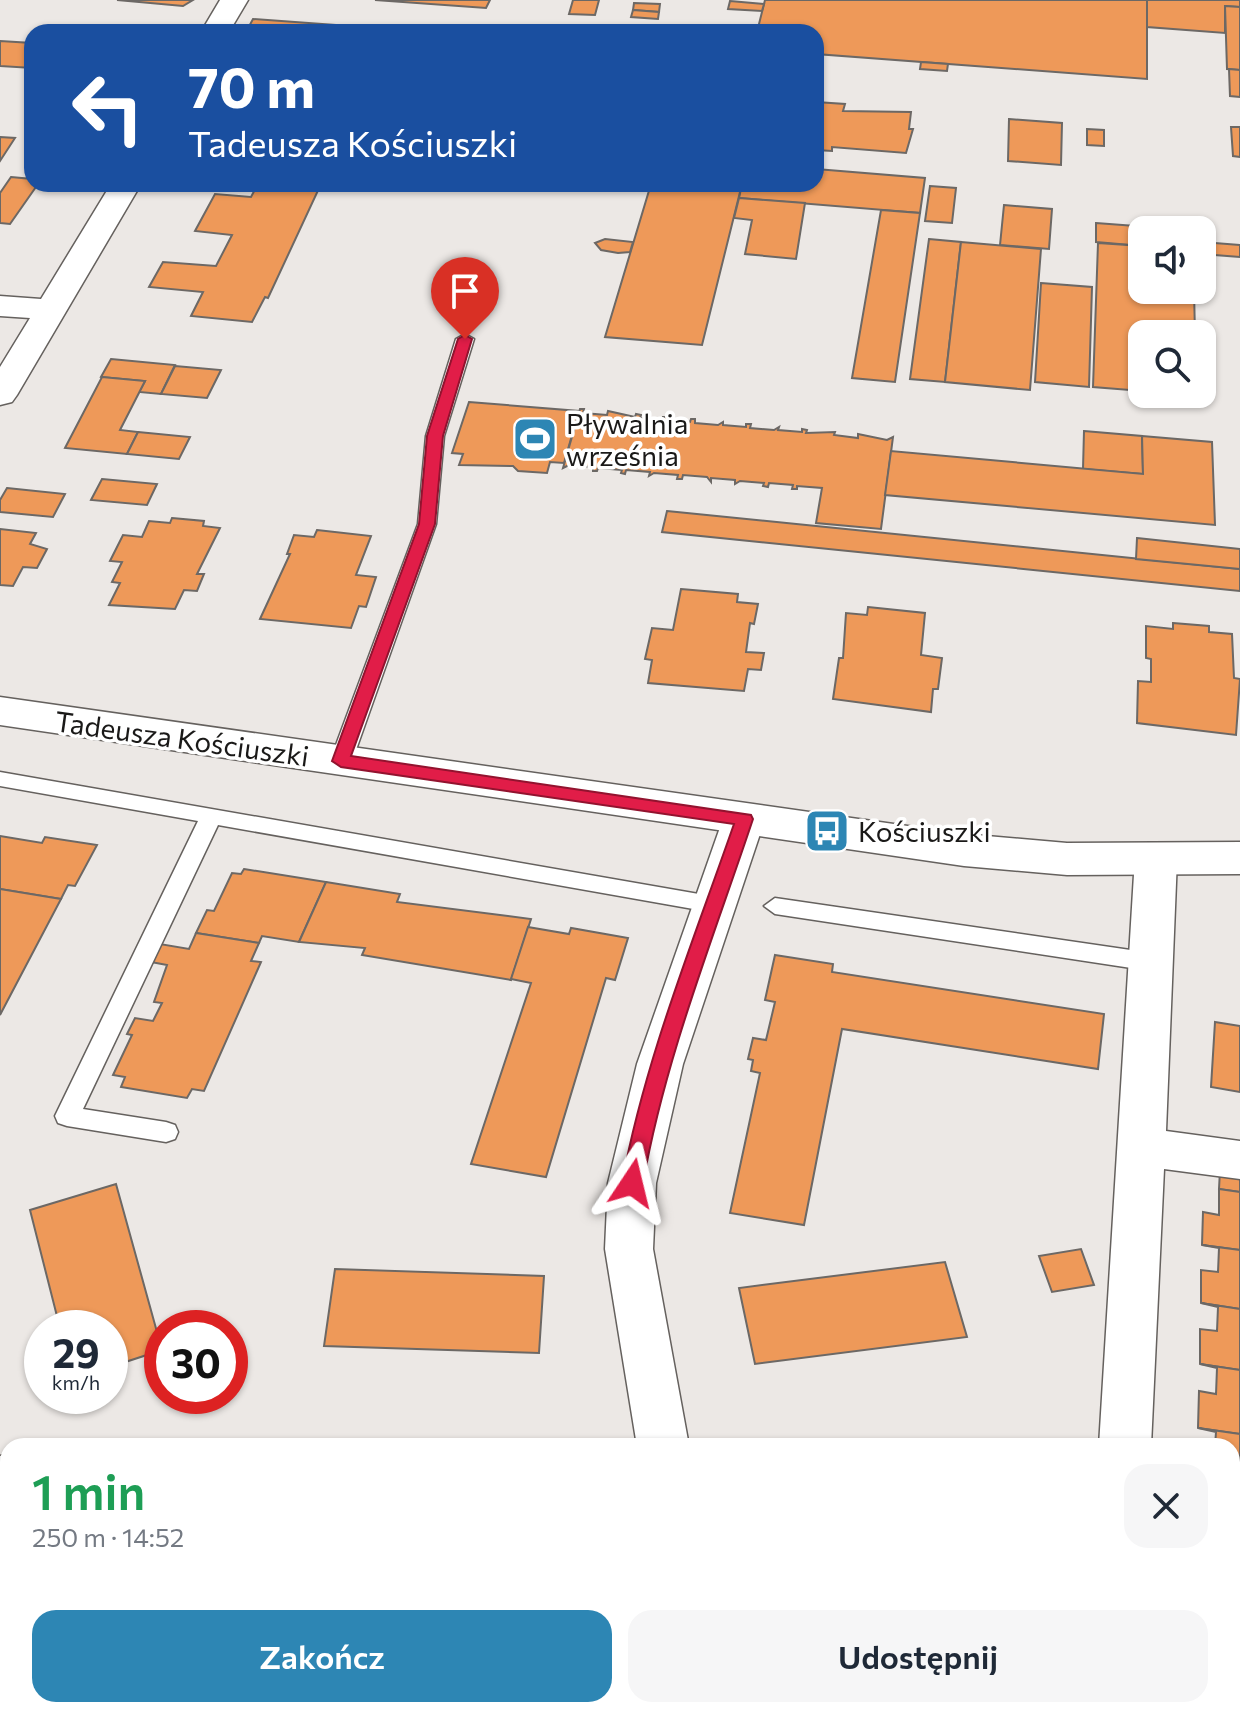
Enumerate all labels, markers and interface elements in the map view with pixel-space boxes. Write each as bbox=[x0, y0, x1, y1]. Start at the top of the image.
text: 70 m bbox=[188, 51, 315, 120]
icon: left bbox=[56, 56, 160, 160]
text: Tadeusza Kościuszki bbox=[188, 120, 517, 164]
map controls bbox=[1128, 216, 1216, 408]
button: sound bbox=[1128, 216, 1216, 304]
pin bbox=[431, 257, 499, 339]
icon: arrive bbox=[443, 269, 487, 313]
button: search bbox=[1128, 320, 1216, 408]
place label: Pływalnia września bbox=[566, 406, 688, 472]
sports icon: Pływalnia września bbox=[511, 415, 559, 463]
street label: Tadeusza Kościuszki bbox=[53, 703, 311, 773]
bus stop icon: Kościuszki bbox=[803, 807, 851, 855]
place label: Kościuszki bbox=[858, 814, 991, 848]
position arrow bbox=[590, 1141, 674, 1225]
speed limit sign: 30 bbox=[144, 1310, 248, 1414]
text: 29 bbox=[52, 1327, 100, 1376]
text: km/h bbox=[52, 1370, 100, 1394]
text: 1 min bbox=[32, 1461, 145, 1520]
button: close bbox=[1124, 1464, 1208, 1548]
text: 250 m · 14:52 bbox=[32, 1521, 184, 1552]
button: Zakończ bbox=[32, 1610, 612, 1702]
button: Udostępnij bbox=[628, 1610, 1208, 1702]

